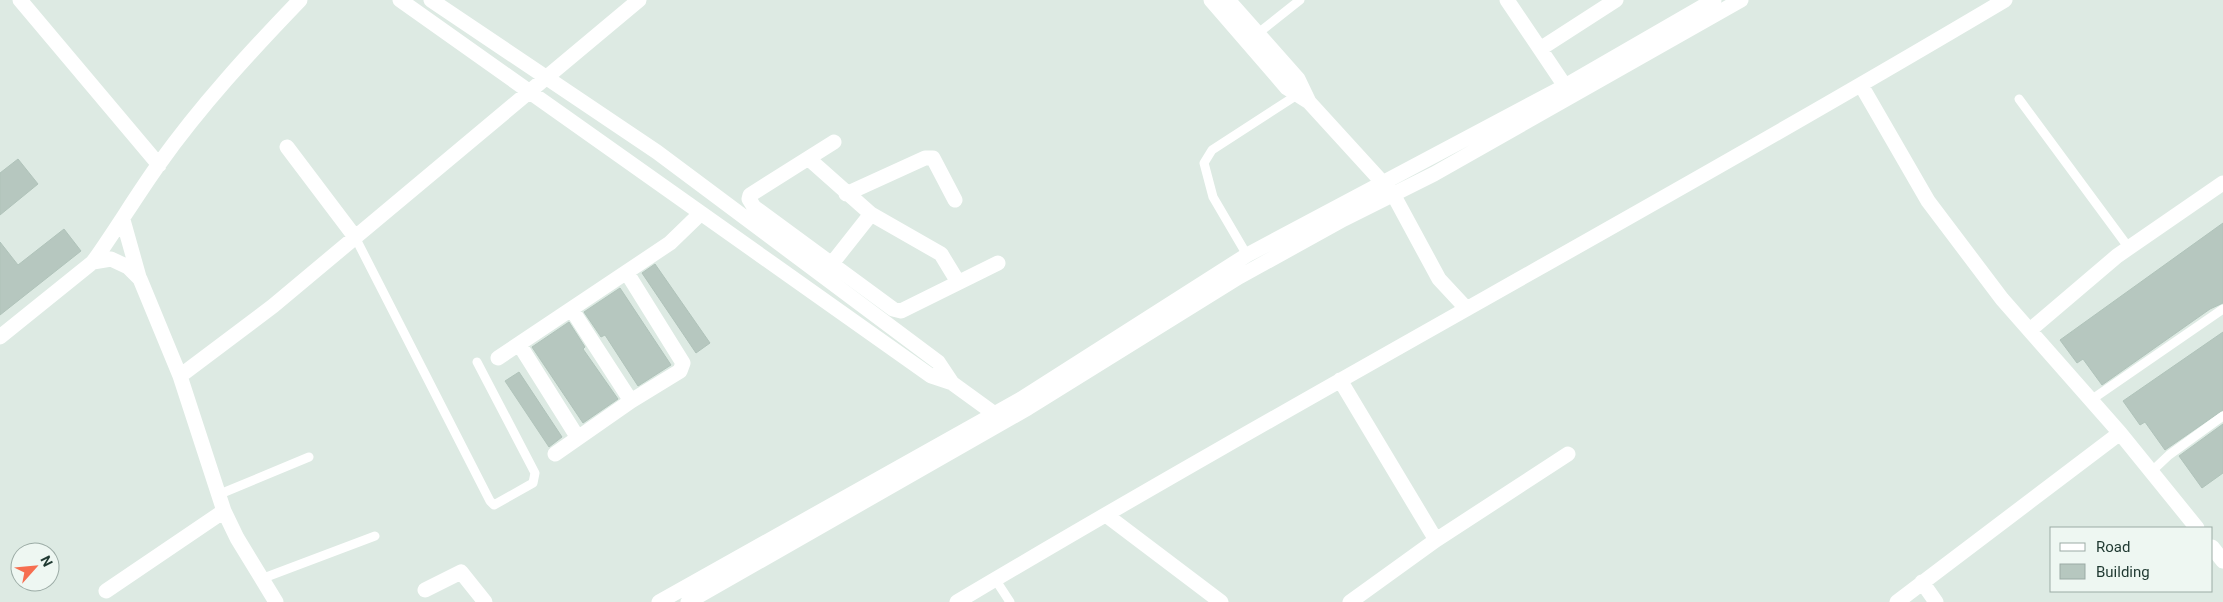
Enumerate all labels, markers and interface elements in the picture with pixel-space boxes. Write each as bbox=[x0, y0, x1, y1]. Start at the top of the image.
legend bbox=[2050, 527, 2213, 592]
text: Road bbox=[2096, 538, 2130, 556]
north arrow bbox=[10, 542, 60, 592]
text: N bbox=[37, 553, 56, 569]
text: Building bbox=[2096, 563, 2150, 581]

